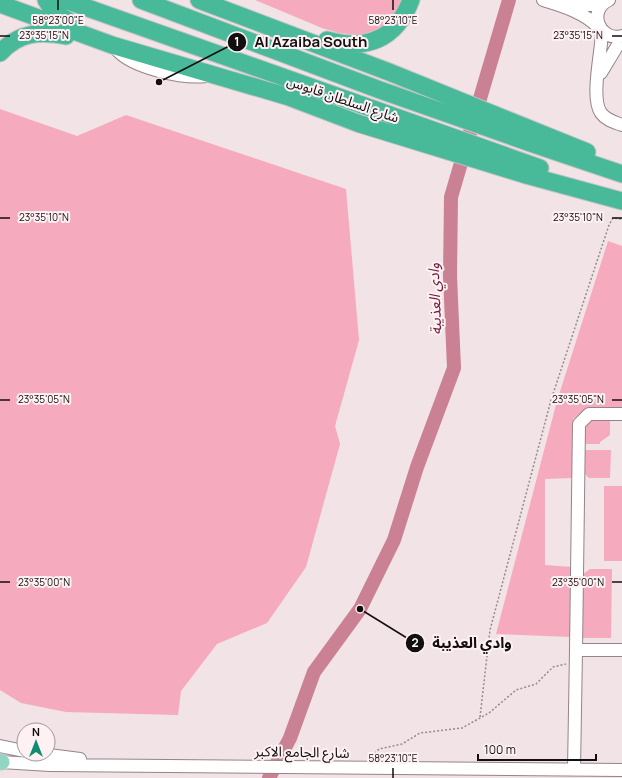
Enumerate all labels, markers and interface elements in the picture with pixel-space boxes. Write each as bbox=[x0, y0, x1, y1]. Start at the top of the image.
text: 58°23'00"E bbox=[32, 13, 84, 27]
text: 58°23'10"E bbox=[368, 13, 418, 27]
text: 23°35'15"N bbox=[19, 28, 69, 42]
text: 23°35'15"N bbox=[553, 28, 603, 42]
callout: Al Azaiba South bbox=[227, 29, 376, 56]
text: Al Azaiba South bbox=[255, 31, 368, 52]
text: 1 bbox=[234, 33, 240, 50]
street label: شارع السلطان قابوس bbox=[284, 70, 402, 128]
text: 23°35'10"N bbox=[19, 210, 69, 224]
text: 23°35'10"N bbox=[553, 210, 603, 224]
water label: وادي العذيبة bbox=[423, 262, 448, 335]
text: 23°35'05"N bbox=[18, 392, 70, 406]
text: 23°35'05"N bbox=[552, 392, 604, 406]
text: 23°35'00"N bbox=[18, 575, 70, 589]
text: 23°35'00"N bbox=[552, 575, 604, 589]
callout: وادي العذيبة bbox=[405, 630, 520, 657]
text: وادي العذيبة bbox=[432, 632, 512, 654]
text: 2 bbox=[411, 634, 419, 651]
north arrow bbox=[16, 722, 56, 762]
text: N bbox=[32, 724, 40, 739]
scale bar bbox=[478, 736, 596, 762]
street label: شارع الجامع الاكبر bbox=[253, 741, 350, 764]
text: 100 m bbox=[484, 741, 516, 758]
text: 58°23'10"E bbox=[368, 751, 418, 765]

